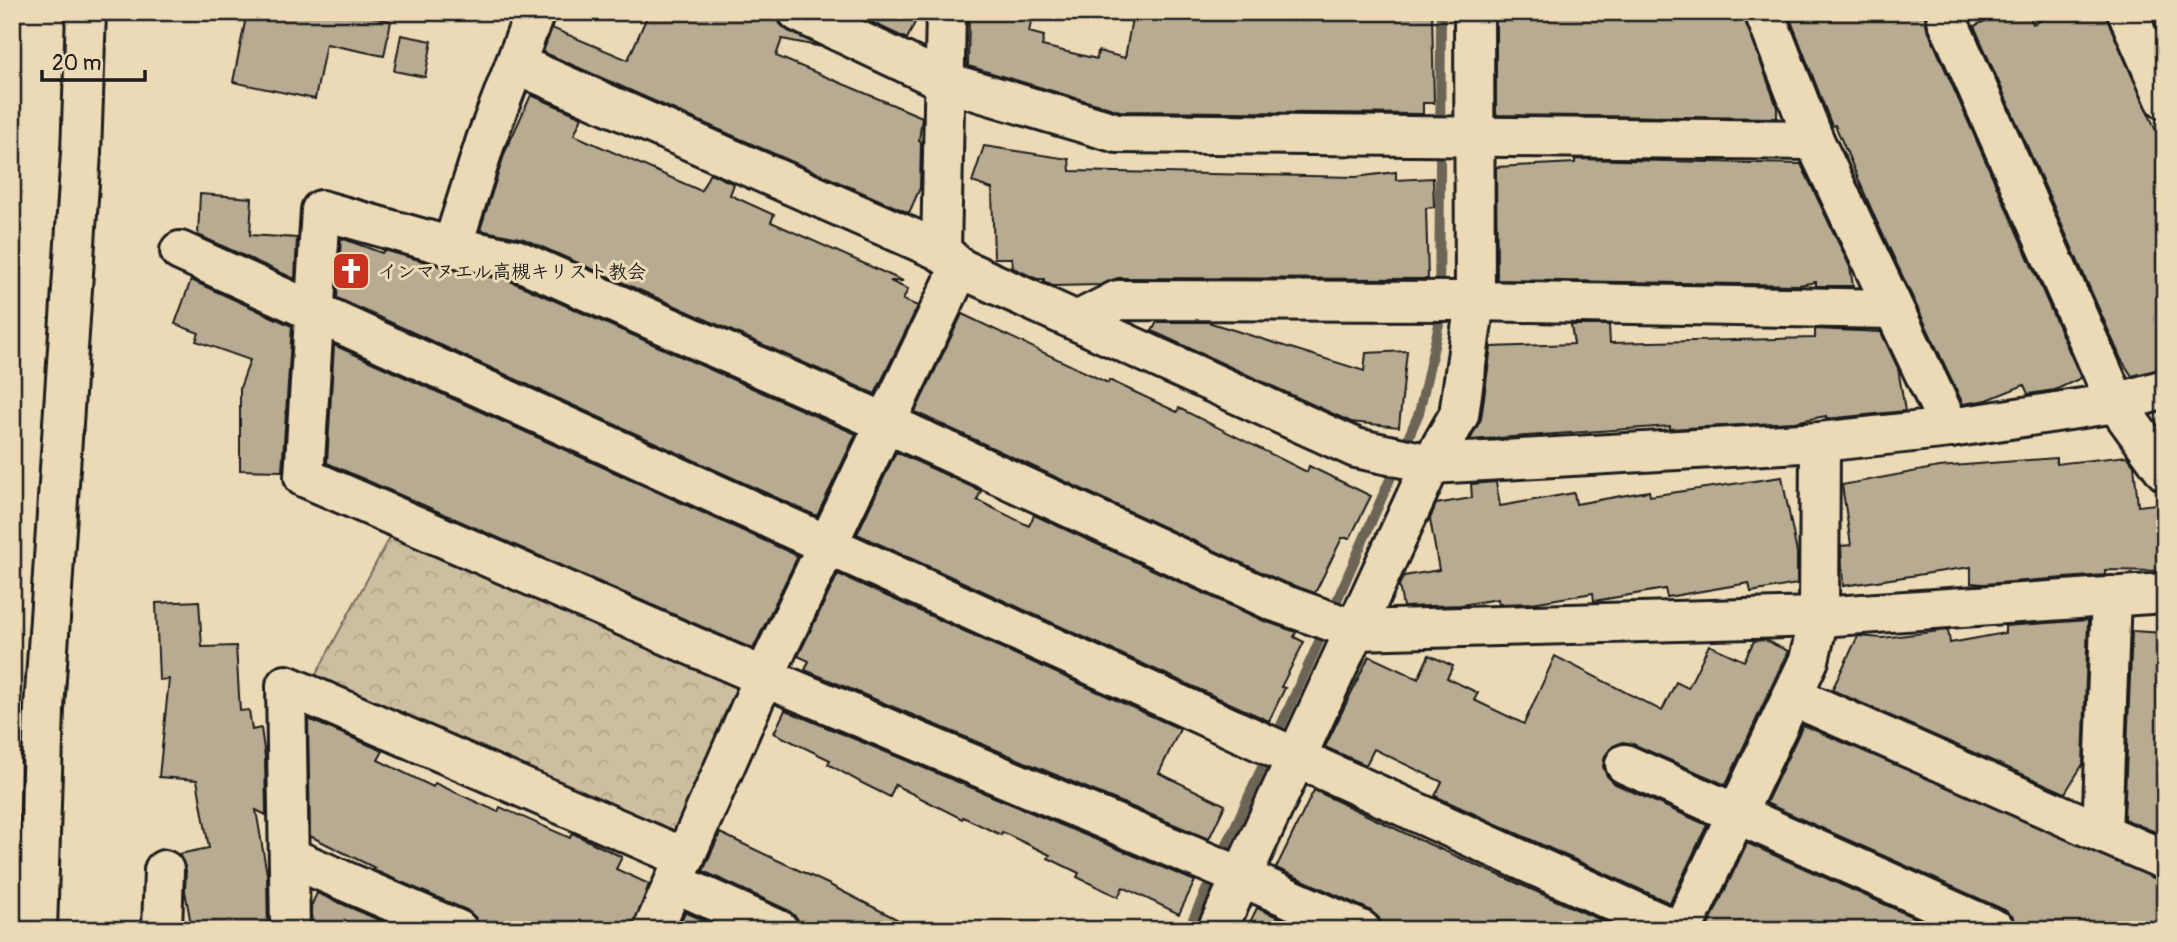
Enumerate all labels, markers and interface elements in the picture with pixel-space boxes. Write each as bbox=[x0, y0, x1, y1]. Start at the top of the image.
scale bar bbox=[42, 38, 145, 82]
text: 20 m bbox=[52, 50, 101, 77]
church icon: インマヌエル高槻キリスト教会 bbox=[330, 250, 372, 292]
place label: インマヌエル高槻キリスト教会 bbox=[378, 260, 646, 284]

